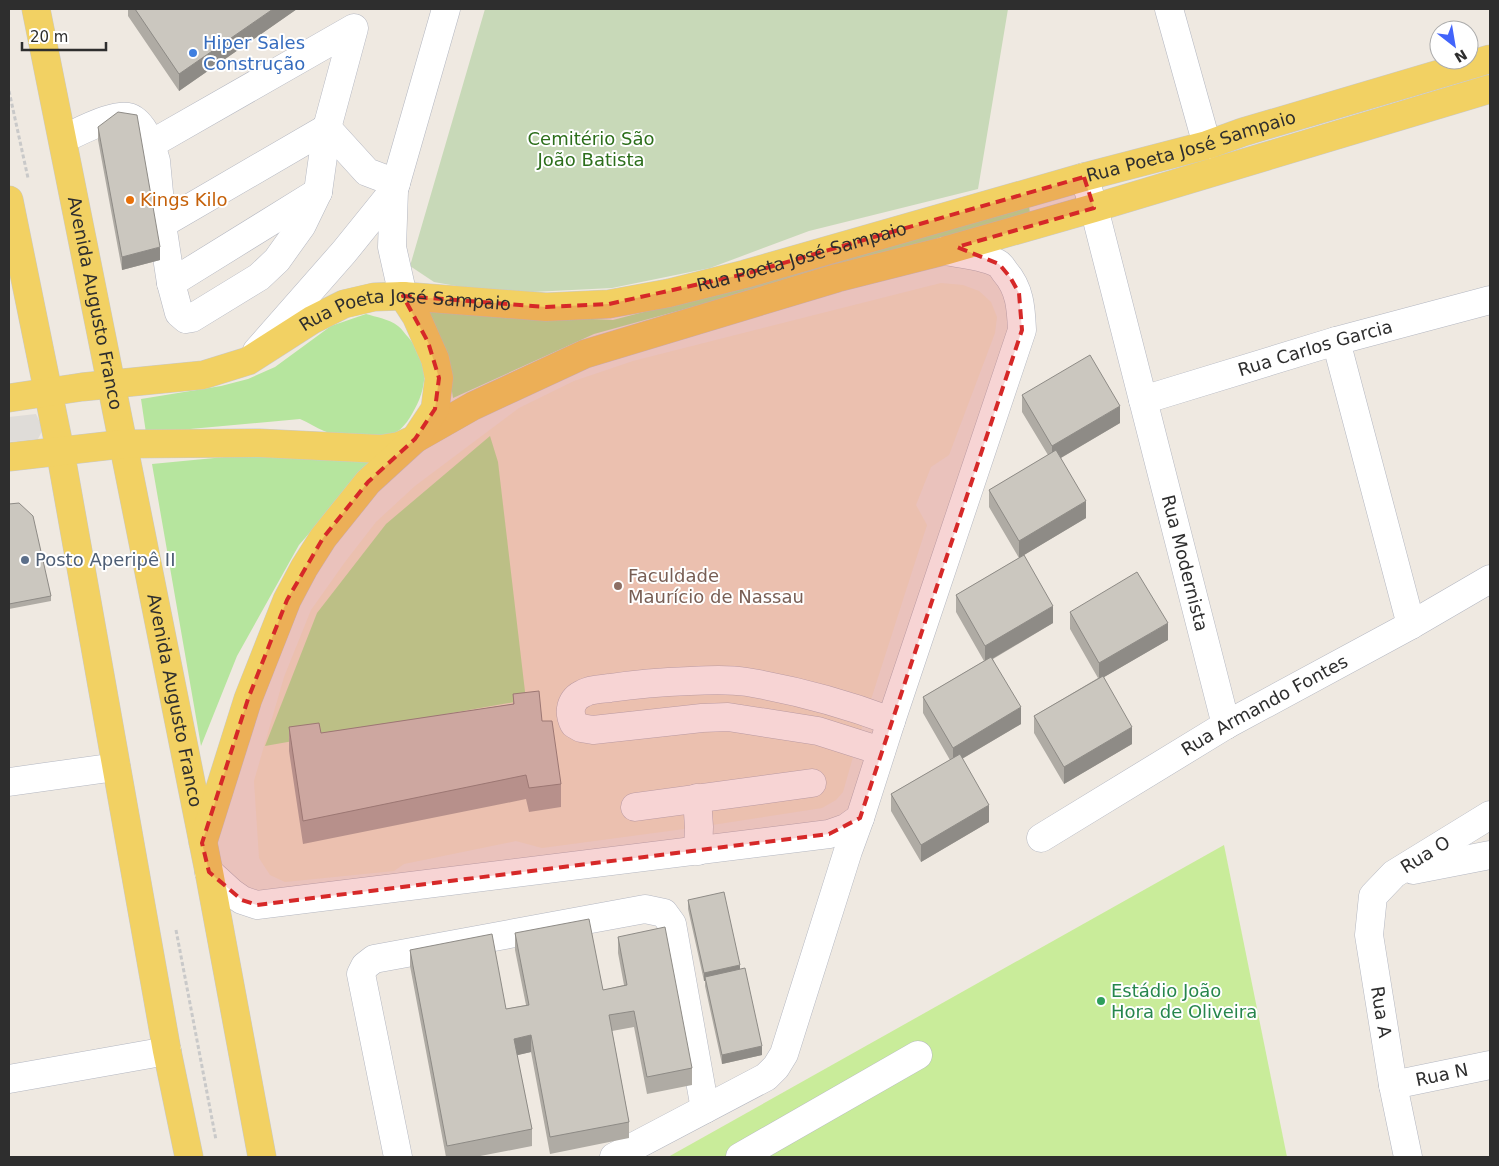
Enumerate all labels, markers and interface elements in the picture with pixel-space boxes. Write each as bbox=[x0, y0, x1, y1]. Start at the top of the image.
scale bar bbox=[22, 20, 106, 52]
north arrow bbox=[1429, 20, 1479, 70]
text: 20 m bbox=[30, 28, 68, 46]
place label: Hiper Sales Construção bbox=[203, 32, 305, 74]
text: N bbox=[1452, 46, 1470, 66]
marker: Hiper Sales Construção bbox=[187, 47, 199, 59]
street label: Rua Poeta José Sampaio bbox=[1084, 106, 1298, 186]
park label: Cemitério São João Batista bbox=[528, 128, 654, 170]
place label: Kings Kilo bbox=[140, 189, 228, 210]
street label: Avenida Augusto Franco bbox=[64, 194, 127, 412]
marker: Kings Kilo bbox=[124, 194, 136, 206]
street label: Rua Poeta José Sampaio bbox=[694, 217, 909, 296]
street label: Rua Poeta José Sampaio bbox=[295, 285, 512, 335]
street label: Rua Carlos Garcia bbox=[1235, 315, 1395, 380]
street label: Rua Modernista bbox=[1158, 493, 1213, 633]
place label: Posto Aperipê II bbox=[35, 549, 175, 570]
marker: Posto Aperipê II bbox=[19, 554, 31, 566]
place label: Faculdade Maurício de Nassau bbox=[628, 565, 804, 607]
marker: Faculdade Maurício de Nassau bbox=[612, 580, 624, 592]
street label: Avenida Augusto Franco bbox=[143, 592, 207, 809]
street label: Rua Armando Fontes bbox=[1177, 650, 1351, 760]
street label: Rua O bbox=[1397, 831, 1454, 877]
place label: Estádio João Hora de Oliveira bbox=[1111, 980, 1257, 1022]
street label: Rua A bbox=[1367, 985, 1396, 1040]
marker: Estádio João Hora de Oliveira bbox=[1095, 995, 1107, 1007]
street label: Rua N bbox=[1414, 1059, 1470, 1090]

